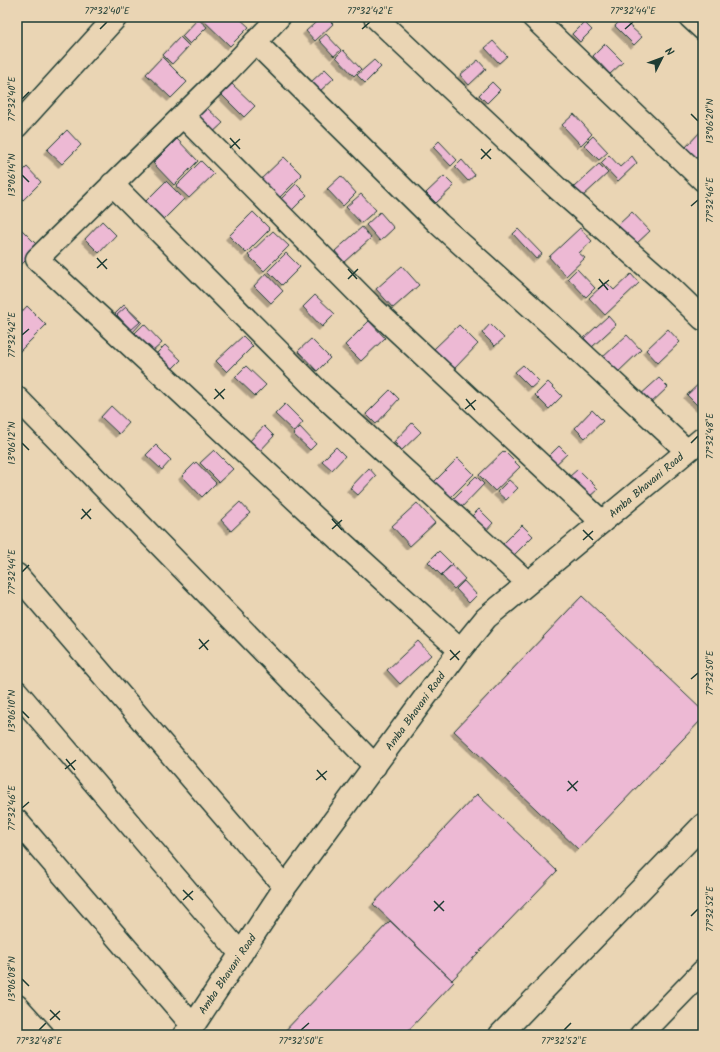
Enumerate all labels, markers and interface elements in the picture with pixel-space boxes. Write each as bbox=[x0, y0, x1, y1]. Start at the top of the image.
text: 77°32'40"E bbox=[84, 3, 131, 19]
text: 77°32'42"E bbox=[347, 3, 394, 19]
text: 77°32'44"E bbox=[610, 3, 657, 19]
north arrow bbox=[642, 38, 682, 78]
text: N bbox=[660, 43, 678, 61]
text: 77°32'40"E bbox=[4, 75, 20, 122]
text: 13°06'20"N bbox=[702, 98, 718, 144]
text: 13°06'14"N bbox=[4, 153, 20, 196]
text: 77°32'46"E bbox=[702, 176, 718, 223]
text: 77°32'42"E bbox=[4, 311, 20, 358]
text: 77°32'48"E bbox=[702, 412, 718, 459]
text: 13°06'12"N bbox=[4, 421, 20, 465]
street label: Amba Bhavani Road bbox=[605, 448, 689, 523]
text: 77°32'44"E bbox=[4, 548, 20, 595]
text: 77°32'50"E bbox=[702, 649, 718, 696]
street label: Amba Bhavani Road bbox=[381, 668, 451, 755]
text: 13°06'10"N bbox=[4, 690, 20, 732]
text: 77°32'46"E bbox=[4, 784, 20, 831]
text: 77°32'52"E bbox=[702, 885, 718, 932]
street label: Amba Bhavani Road bbox=[194, 930, 262, 1018]
text: 13°06'08"N bbox=[4, 956, 20, 1002]
text: 77°32'48"E bbox=[16, 1033, 63, 1049]
text: 77°32'50"E bbox=[278, 1033, 325, 1049]
text: 77°32'52"E bbox=[541, 1033, 588, 1049]

